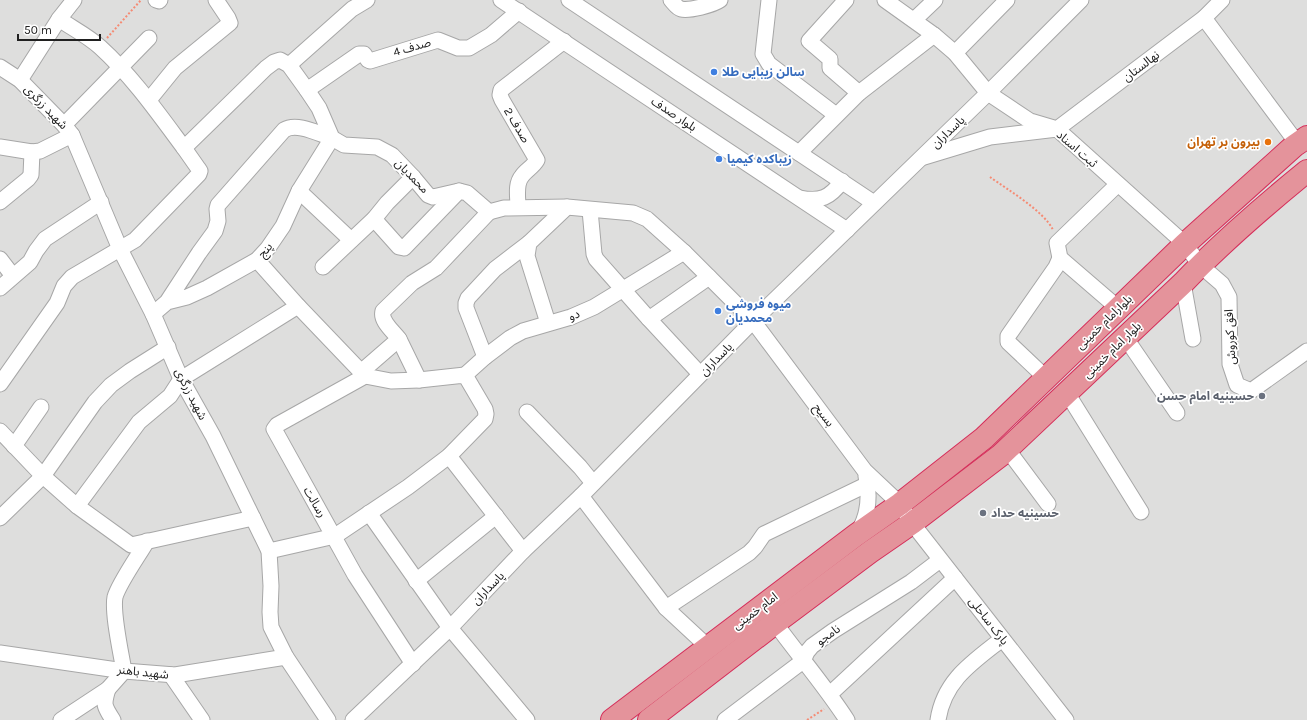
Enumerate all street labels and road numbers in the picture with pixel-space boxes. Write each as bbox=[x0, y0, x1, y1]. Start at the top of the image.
street label: صدف 4 bbox=[392, 35, 433, 59]
street label: نهالستان bbox=[1120, 48, 1162, 84]
street label: شهید زرگری bbox=[21, 82, 71, 132]
street label: بلوار صدف bbox=[649, 94, 699, 134]
street label: صدف 2 bbox=[501, 105, 533, 145]
street label: پاسداران bbox=[928, 113, 968, 152]
street label: ثبت اسناد bbox=[1054, 128, 1101, 171]
street label: محمدیان bbox=[392, 156, 432, 196]
street label: پنج bbox=[255, 240, 277, 262]
street label: بلوارامام خمینی bbox=[1073, 292, 1136, 354]
street label: دو bbox=[566, 306, 582, 324]
street label: افق کوروش bbox=[1222, 309, 1239, 365]
street label: بلوار امام خمینی bbox=[1080, 319, 1145, 383]
street label: پاسداران bbox=[697, 339, 736, 379]
street label: شهید زرگری bbox=[172, 366, 210, 422]
street label: بسیح bbox=[809, 401, 837, 431]
street label: رسالت bbox=[301, 484, 329, 520]
street label: پاسداران bbox=[469, 568, 508, 608]
street label: امام خمینی bbox=[730, 589, 782, 634]
street label: پارک ساحلی bbox=[965, 594, 1012, 648]
street label: نامجو bbox=[813, 622, 843, 648]
street label: شهید باهنر bbox=[116, 662, 169, 682]

